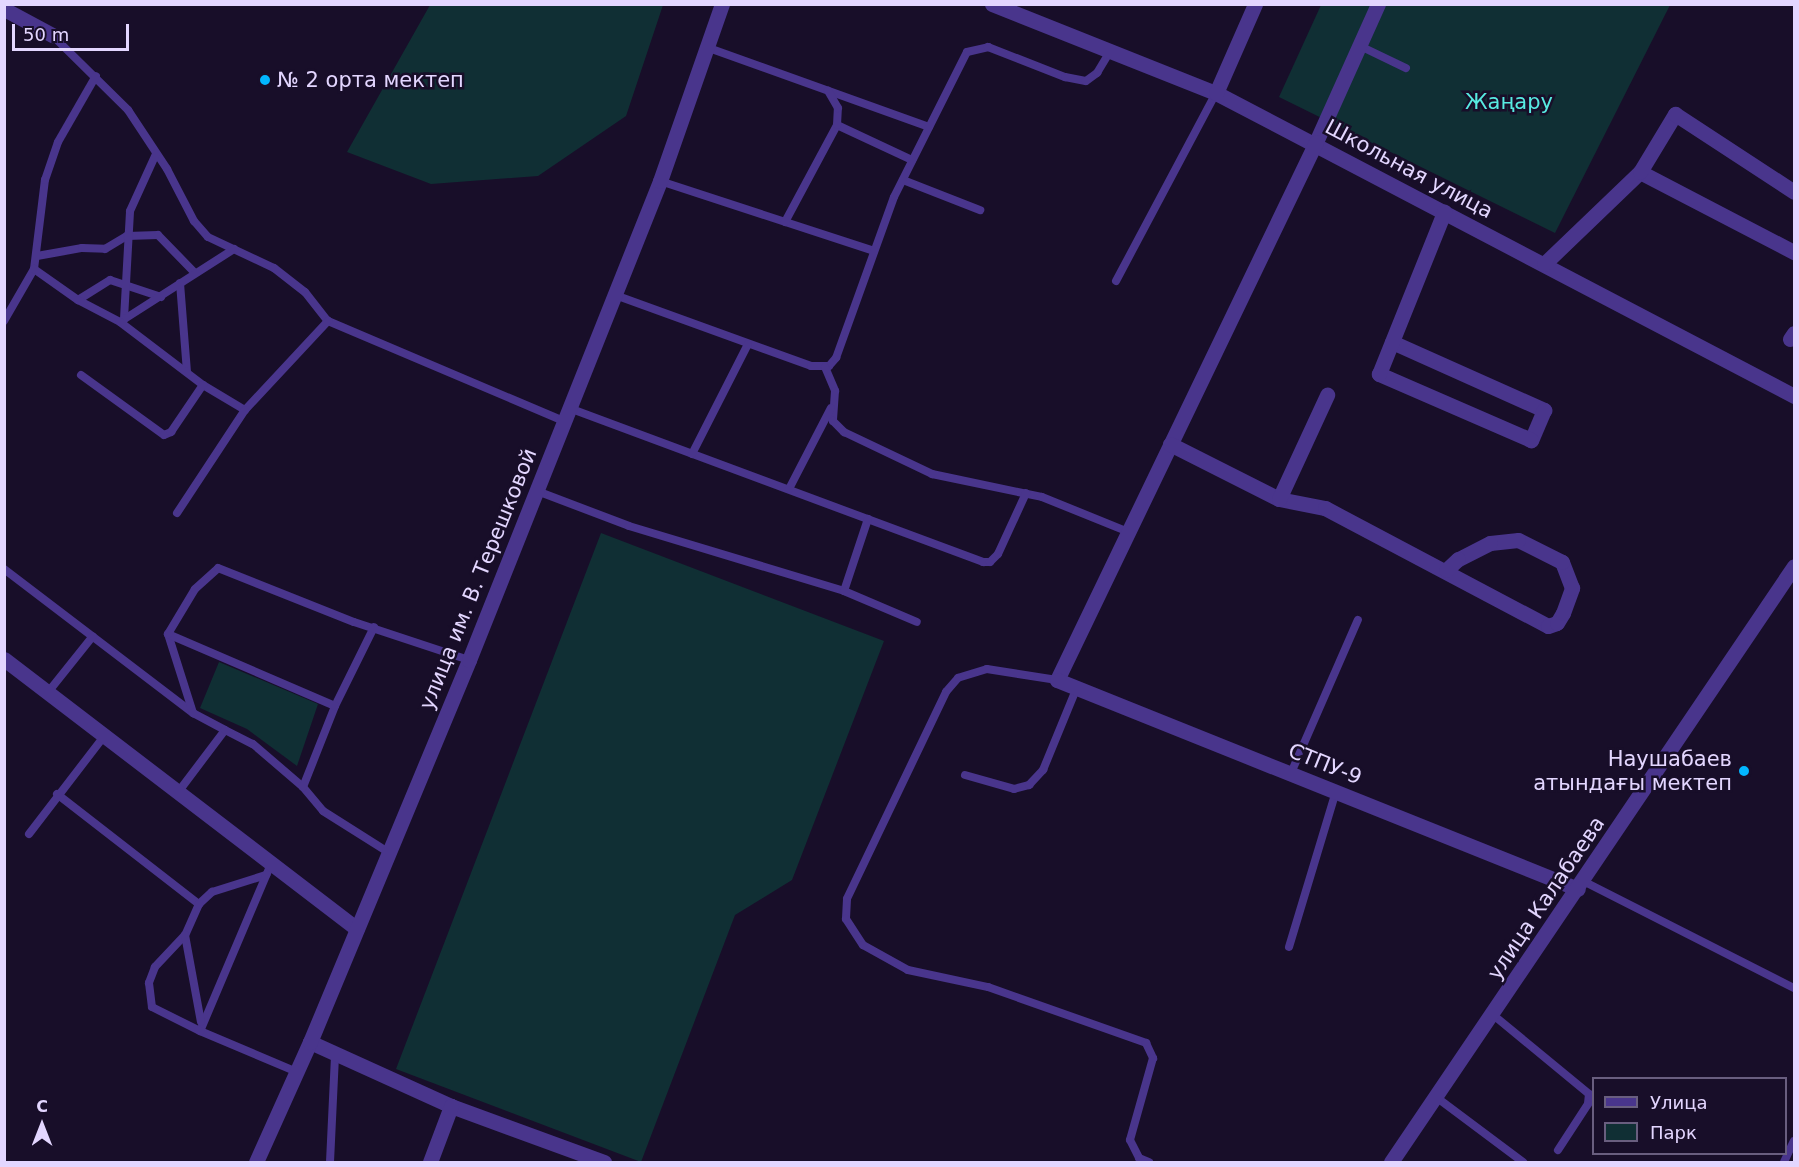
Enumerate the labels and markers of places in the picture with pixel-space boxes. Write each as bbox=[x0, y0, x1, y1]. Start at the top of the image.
place label: № 2 орта мектеп bbox=[277, 67, 464, 93]
marker: № 2 орта мектеп bbox=[258, 73, 272, 87]
place label: Наушабаев атындағы мектеп bbox=[1533, 746, 1732, 796]
marker: Наушабаев атындағы мектеп bbox=[1737, 764, 1751, 778]

